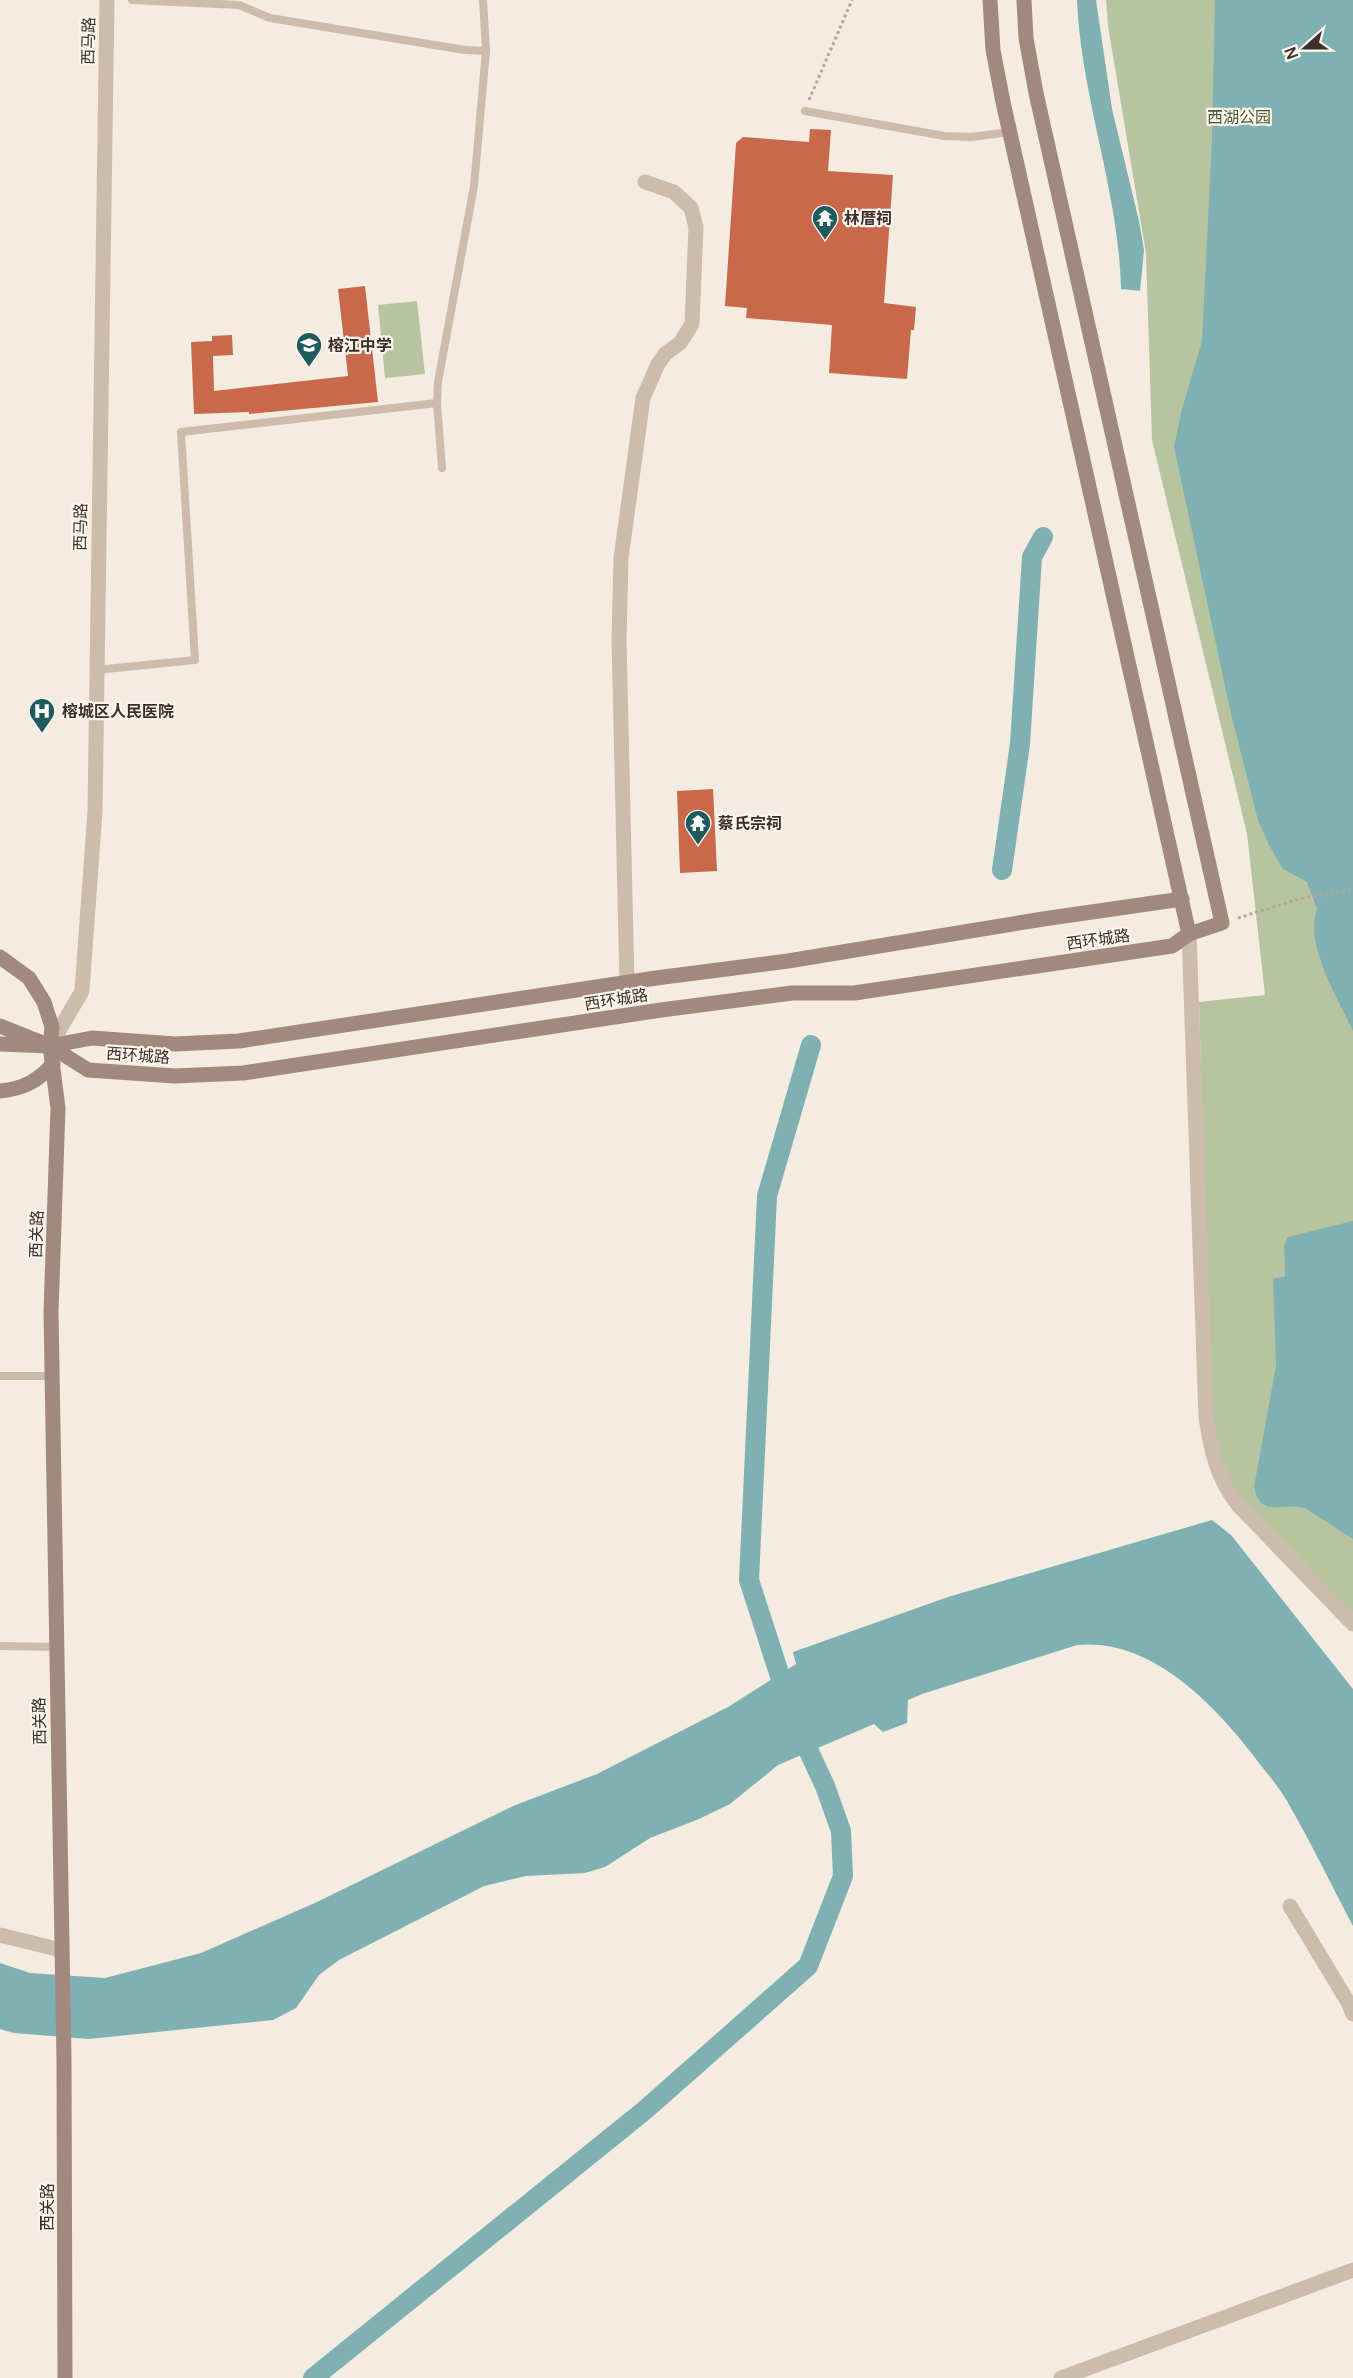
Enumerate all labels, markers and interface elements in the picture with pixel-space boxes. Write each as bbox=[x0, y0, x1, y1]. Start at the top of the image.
street label: 西马路 bbox=[77, 17, 99, 65]
north arrow bbox=[1275, 18, 1335, 78]
text: N bbox=[1279, 44, 1303, 63]
park label: 西湖公园 bbox=[1207, 106, 1271, 128]
temple icon: 林厝祠 bbox=[810, 203, 840, 241]
place label: 林厝祠 bbox=[844, 207, 892, 229]
school or university icon: 榕江中学 bbox=[294, 330, 324, 368]
place label: 榕江中学 bbox=[328, 334, 392, 356]
street label: 西马路 bbox=[69, 503, 91, 551]
hospital icon: 榕城区人民医院 bbox=[27, 696, 57, 734]
place label: 榕城区人民医院 bbox=[62, 700, 174, 722]
temple icon: 蔡氏宗祠 bbox=[683, 808, 713, 846]
place label: 蔡氏宗祠 bbox=[718, 812, 782, 834]
street label: 西环城路 bbox=[1065, 924, 1131, 954]
street label: 西环城路 bbox=[583, 983, 649, 1015]
street label: 西环城路 bbox=[105, 1042, 171, 1068]
street label: 西关路 bbox=[24, 1210, 48, 1258]
street label: 西关路 bbox=[28, 1697, 50, 1745]
street label: 西关路 bbox=[36, 2183, 58, 2231]

